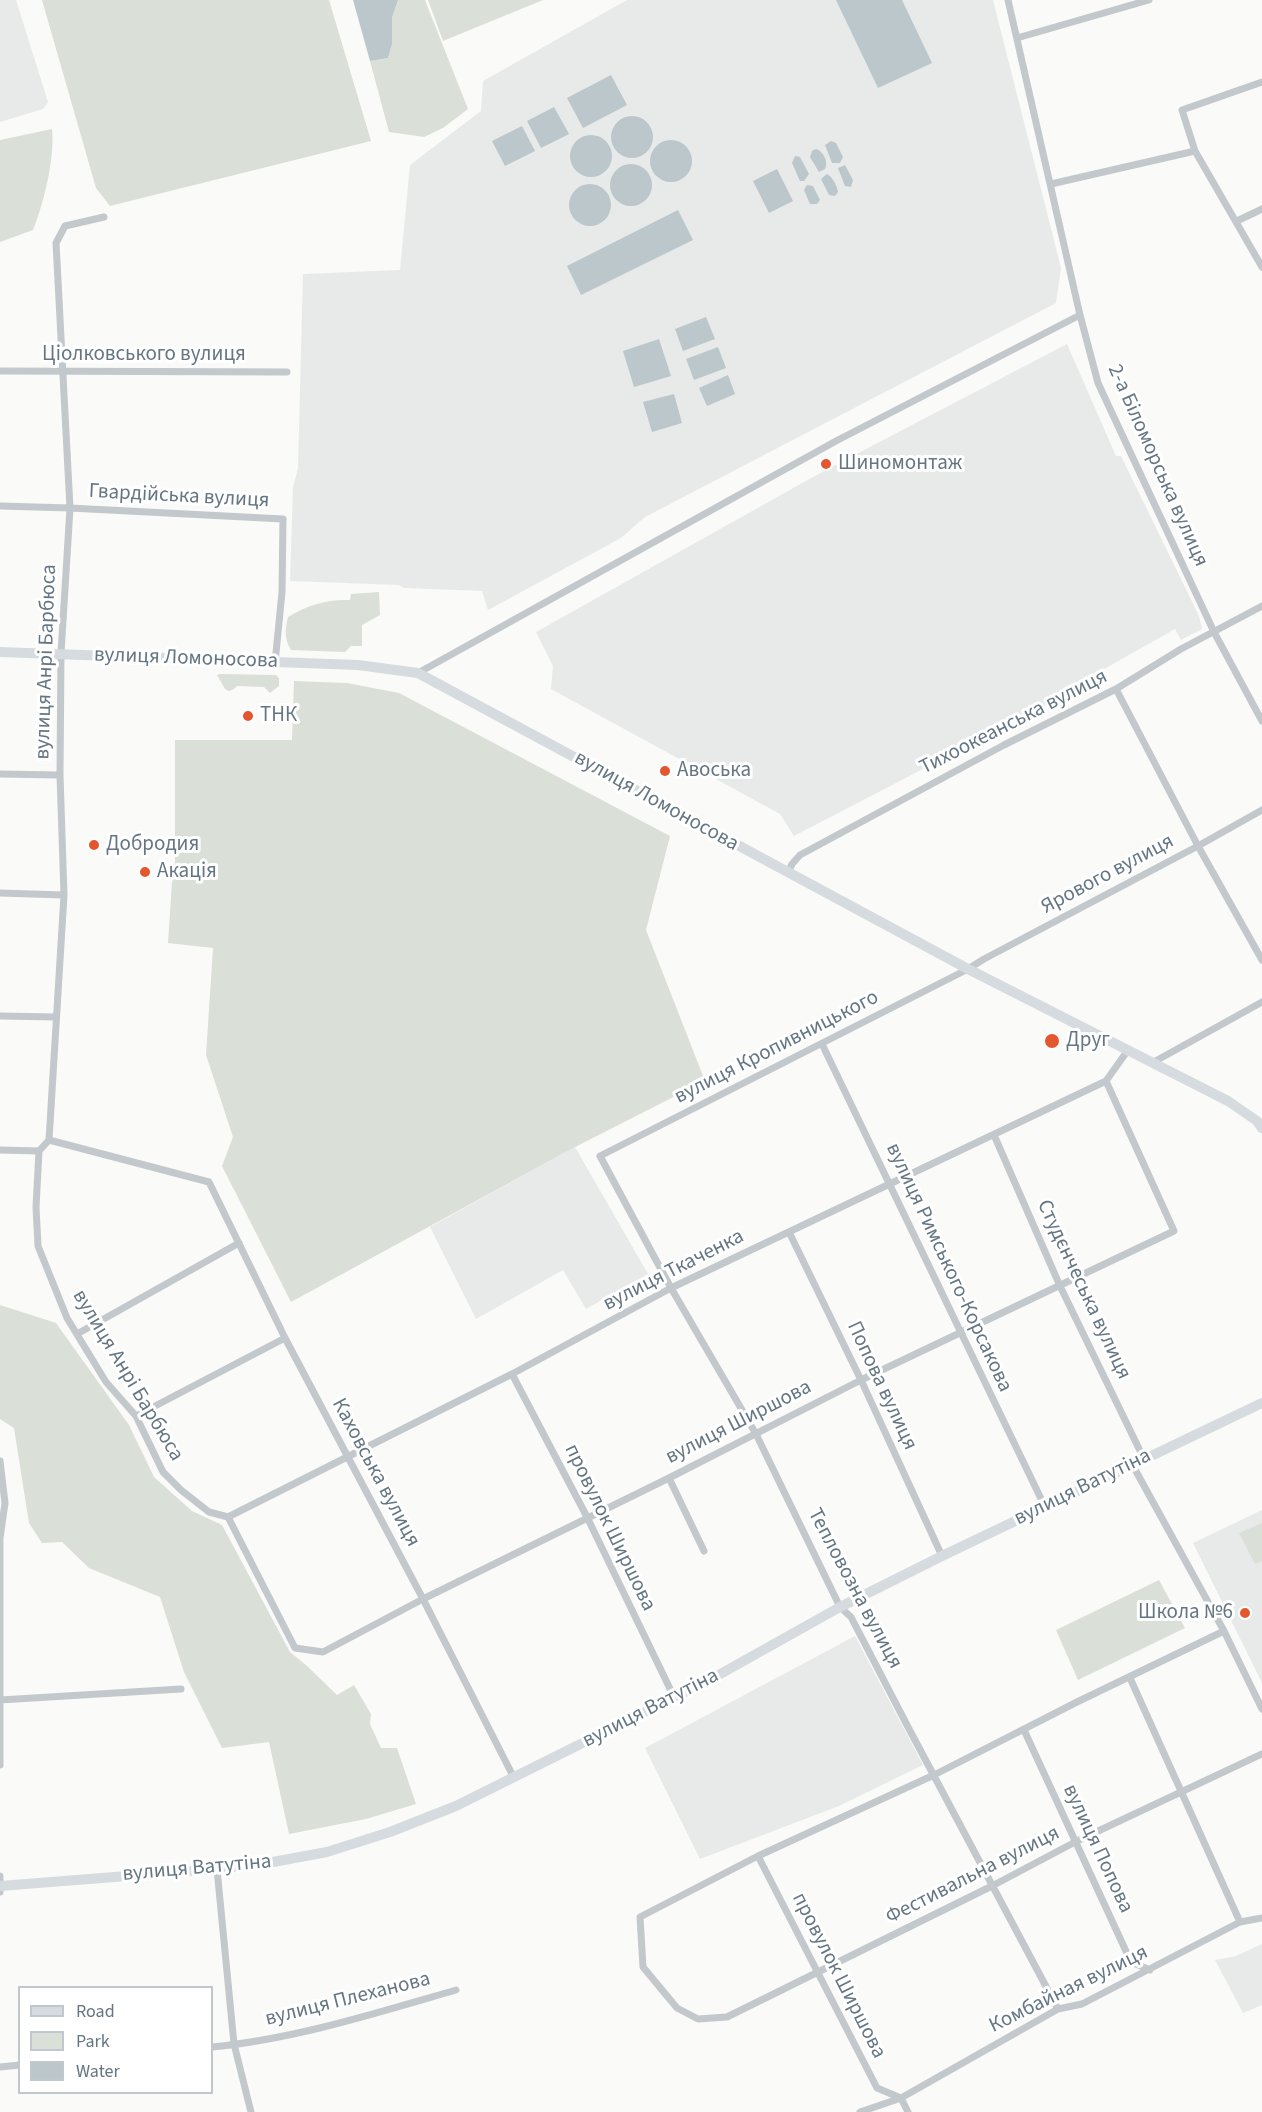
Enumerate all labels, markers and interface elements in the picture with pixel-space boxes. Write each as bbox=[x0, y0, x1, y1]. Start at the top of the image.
street label: Ціолковського вулиця bbox=[42, 342, 246, 368]
street label: 2-а Біломорська вулиця bbox=[1101, 361, 1213, 571]
place label: Шиномонтаж bbox=[838, 451, 962, 477]
marker: Шиномонтаж bbox=[819, 457, 833, 471]
street label: Гвардійська вулиця bbox=[88, 480, 270, 514]
street label: вулиця Анрі Барбюса bbox=[31, 564, 63, 760]
street label: вулиця Ломоносова bbox=[94, 643, 278, 675]
street label: Тихоокеанська вулиця bbox=[916, 665, 1112, 781]
place label: ТНК bbox=[260, 703, 297, 729]
marker: ТНК bbox=[241, 709, 255, 723]
street label: вулиця Ломоносова bbox=[569, 746, 743, 858]
place label: Авоська bbox=[677, 758, 751, 784]
marker: Авоська bbox=[658, 764, 672, 778]
street label: Ярового вулиця bbox=[1037, 830, 1179, 920]
place label: Добродия bbox=[106, 832, 199, 858]
marker: Добродия bbox=[87, 838, 101, 852]
place label: Акація bbox=[157, 859, 217, 885]
marker: Акація bbox=[138, 865, 152, 879]
street label: вулиця Кропивницького bbox=[671, 986, 883, 1110]
place label: Друг bbox=[1066, 1028, 1110, 1054]
marker: Друг bbox=[1043, 1032, 1061, 1050]
street label: вулиця Римського-Корсакова bbox=[879, 1140, 1017, 1396]
street label: Студєнчеська вулиця bbox=[1030, 1196, 1136, 1384]
street label: вулиця Ткаченка bbox=[599, 1225, 749, 1317]
street label: вулиця Анрі Барбюса bbox=[66, 1286, 188, 1466]
street label: Попова вулиця bbox=[840, 1318, 922, 1454]
street label: вулиця Ширшова bbox=[662, 1375, 816, 1471]
street label: Каховська вулиця bbox=[325, 1394, 425, 1552]
street label: провулок Ширшова bbox=[558, 1441, 660, 1615]
street label: вулиця Ватутіна bbox=[1010, 1444, 1156, 1532]
street label: Тепловозна вулиця bbox=[801, 1504, 907, 1674]
place label: Школа №6 bbox=[1138, 1600, 1233, 1626]
marker: Школа №6 bbox=[1238, 1606, 1252, 1620]
street label: вулиця Ватутіна bbox=[579, 1664, 723, 1754]
street label: вулиця Попова bbox=[1056, 1781, 1138, 1917]
street label: Фестивальна вулиця bbox=[882, 1821, 1064, 1931]
street label: вулиця Ватутіна bbox=[122, 1850, 272, 1888]
street label: провулок Ширшова bbox=[785, 1889, 891, 2063]
street label: Комбайная вулиця bbox=[985, 1941, 1153, 2039]
street label: вулиця Плеханова bbox=[263, 1967, 433, 2033]
legend bbox=[18, 1986, 213, 2094]
text: Road bbox=[76, 1999, 115, 2024]
text: Park bbox=[76, 2029, 110, 2054]
text: Water bbox=[76, 2059, 120, 2084]

